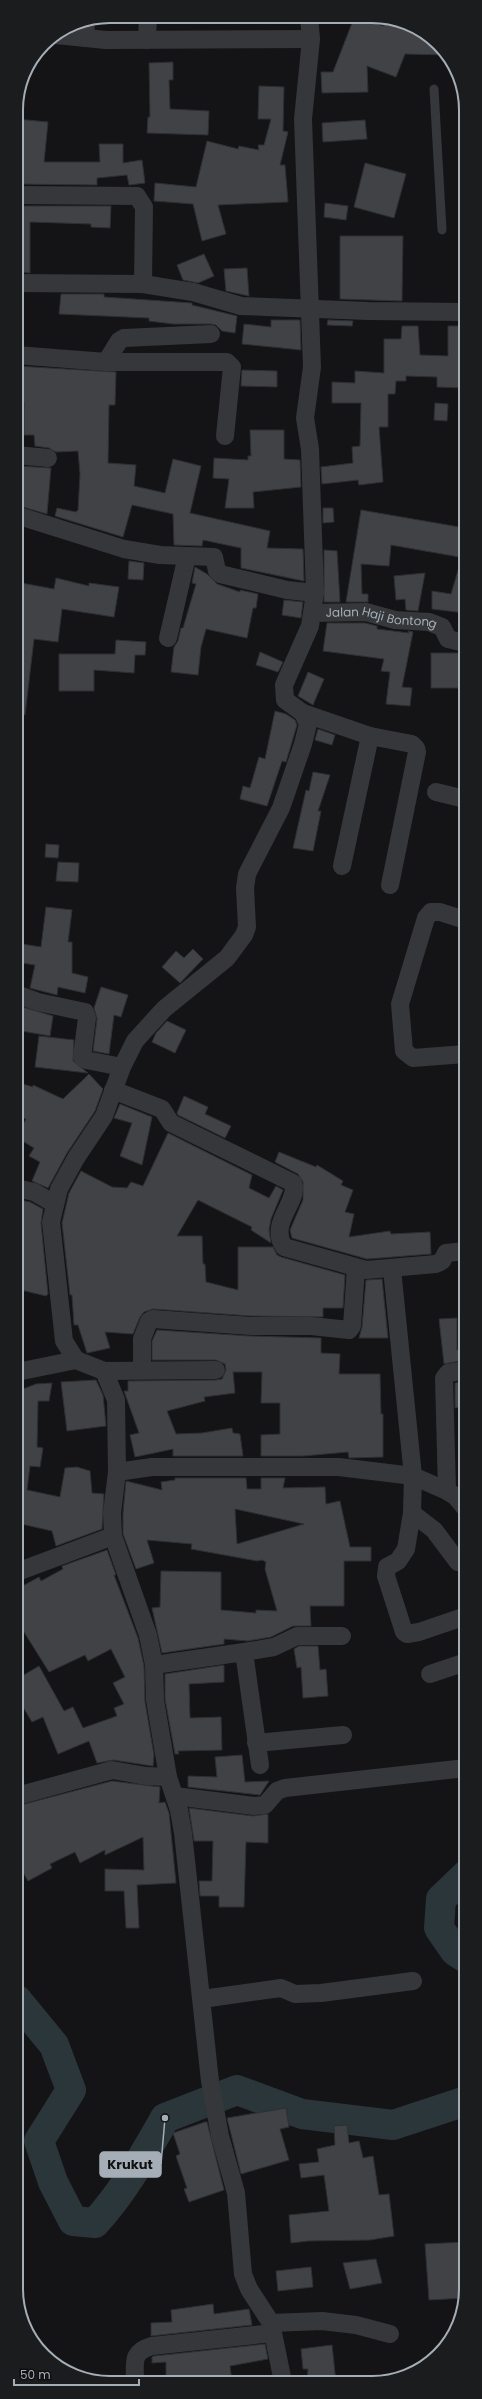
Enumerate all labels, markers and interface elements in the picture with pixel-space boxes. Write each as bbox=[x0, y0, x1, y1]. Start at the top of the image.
street label: Jalan Haji Bontong bbox=[325, 602, 440, 632]
callout: Krukut bbox=[100, 2152, 161, 2177]
text: Krukut bbox=[107, 2155, 153, 2174]
scale bar bbox=[14, 2361, 139, 2387]
text: 50 m bbox=[20, 2366, 51, 2383]

